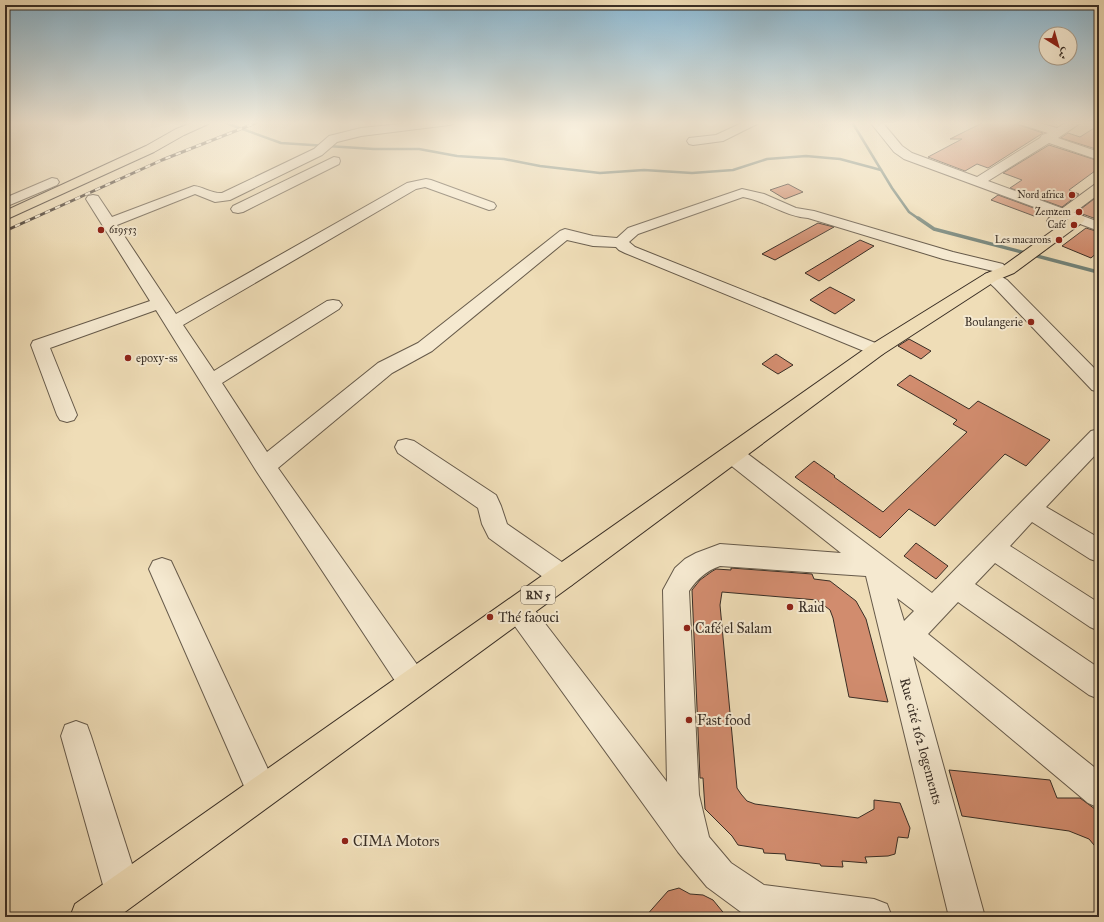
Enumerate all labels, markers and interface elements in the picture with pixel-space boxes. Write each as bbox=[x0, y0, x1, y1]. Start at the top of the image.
north arrow bbox=[1038, 26, 1078, 66]
text: ش bbox=[1055, 45, 1072, 62]
place label: Nord africa bbox=[1017, 189, 1065, 201]
marker: Nord africa bbox=[1067, 190, 1077, 200]
place label: Zemzem bbox=[1035, 206, 1072, 218]
marker: Zemzem bbox=[1074, 207, 1084, 217]
place label: Café bbox=[1048, 219, 1067, 231]
marker: Café bbox=[1069, 220, 1079, 230]
place label: 619553 bbox=[109, 224, 137, 236]
marker: 619553 bbox=[96, 225, 106, 235]
place label: Les macarons bbox=[995, 234, 1051, 246]
marker: Les macarons bbox=[1054, 235, 1064, 245]
place label: Boulangerie bbox=[964, 315, 1023, 330]
marker: Boulangerie bbox=[1026, 317, 1036, 327]
place label: epoxy-ss bbox=[136, 351, 178, 365]
marker: epoxy-ss bbox=[123, 353, 133, 363]
road number: RN 5 bbox=[521, 586, 555, 604]
place label: Raid bbox=[798, 599, 825, 616]
marker: Raid bbox=[785, 602, 795, 612]
place label: Thé faouci bbox=[498, 609, 559, 626]
marker: Thé faouci bbox=[485, 612, 495, 622]
place label: Café el Salam bbox=[695, 620, 772, 637]
marker: Café el Salam bbox=[682, 623, 692, 633]
street label: Rue cité 162 logements bbox=[896, 676, 946, 806]
place label: Fast food bbox=[697, 712, 751, 729]
marker: Fast food bbox=[684, 715, 694, 725]
place label: CIMA Motors bbox=[353, 833, 439, 850]
marker: CIMA Motors bbox=[340, 836, 350, 846]

